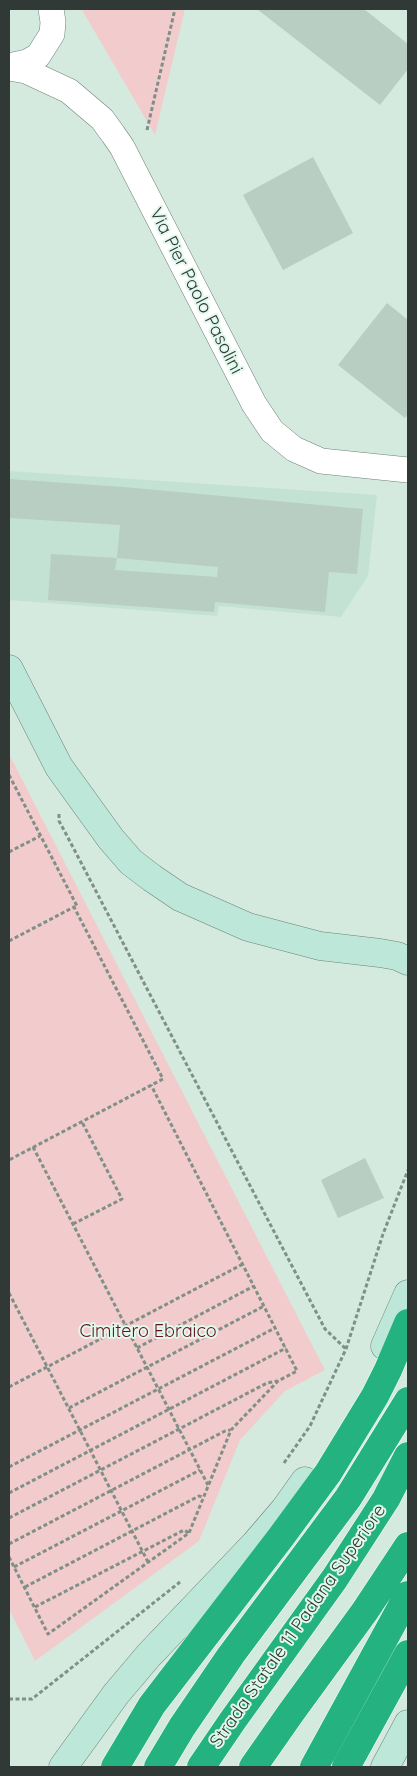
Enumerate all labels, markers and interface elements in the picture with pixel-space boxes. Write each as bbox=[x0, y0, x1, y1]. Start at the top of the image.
street label: Via Pier Paolo Pasolini bbox=[145, 204, 247, 378]
park label: Cimitero Ebraico bbox=[79, 1321, 217, 1343]
street label: Strada Statale 11 Padana Superiore bbox=[206, 1500, 390, 1752]

